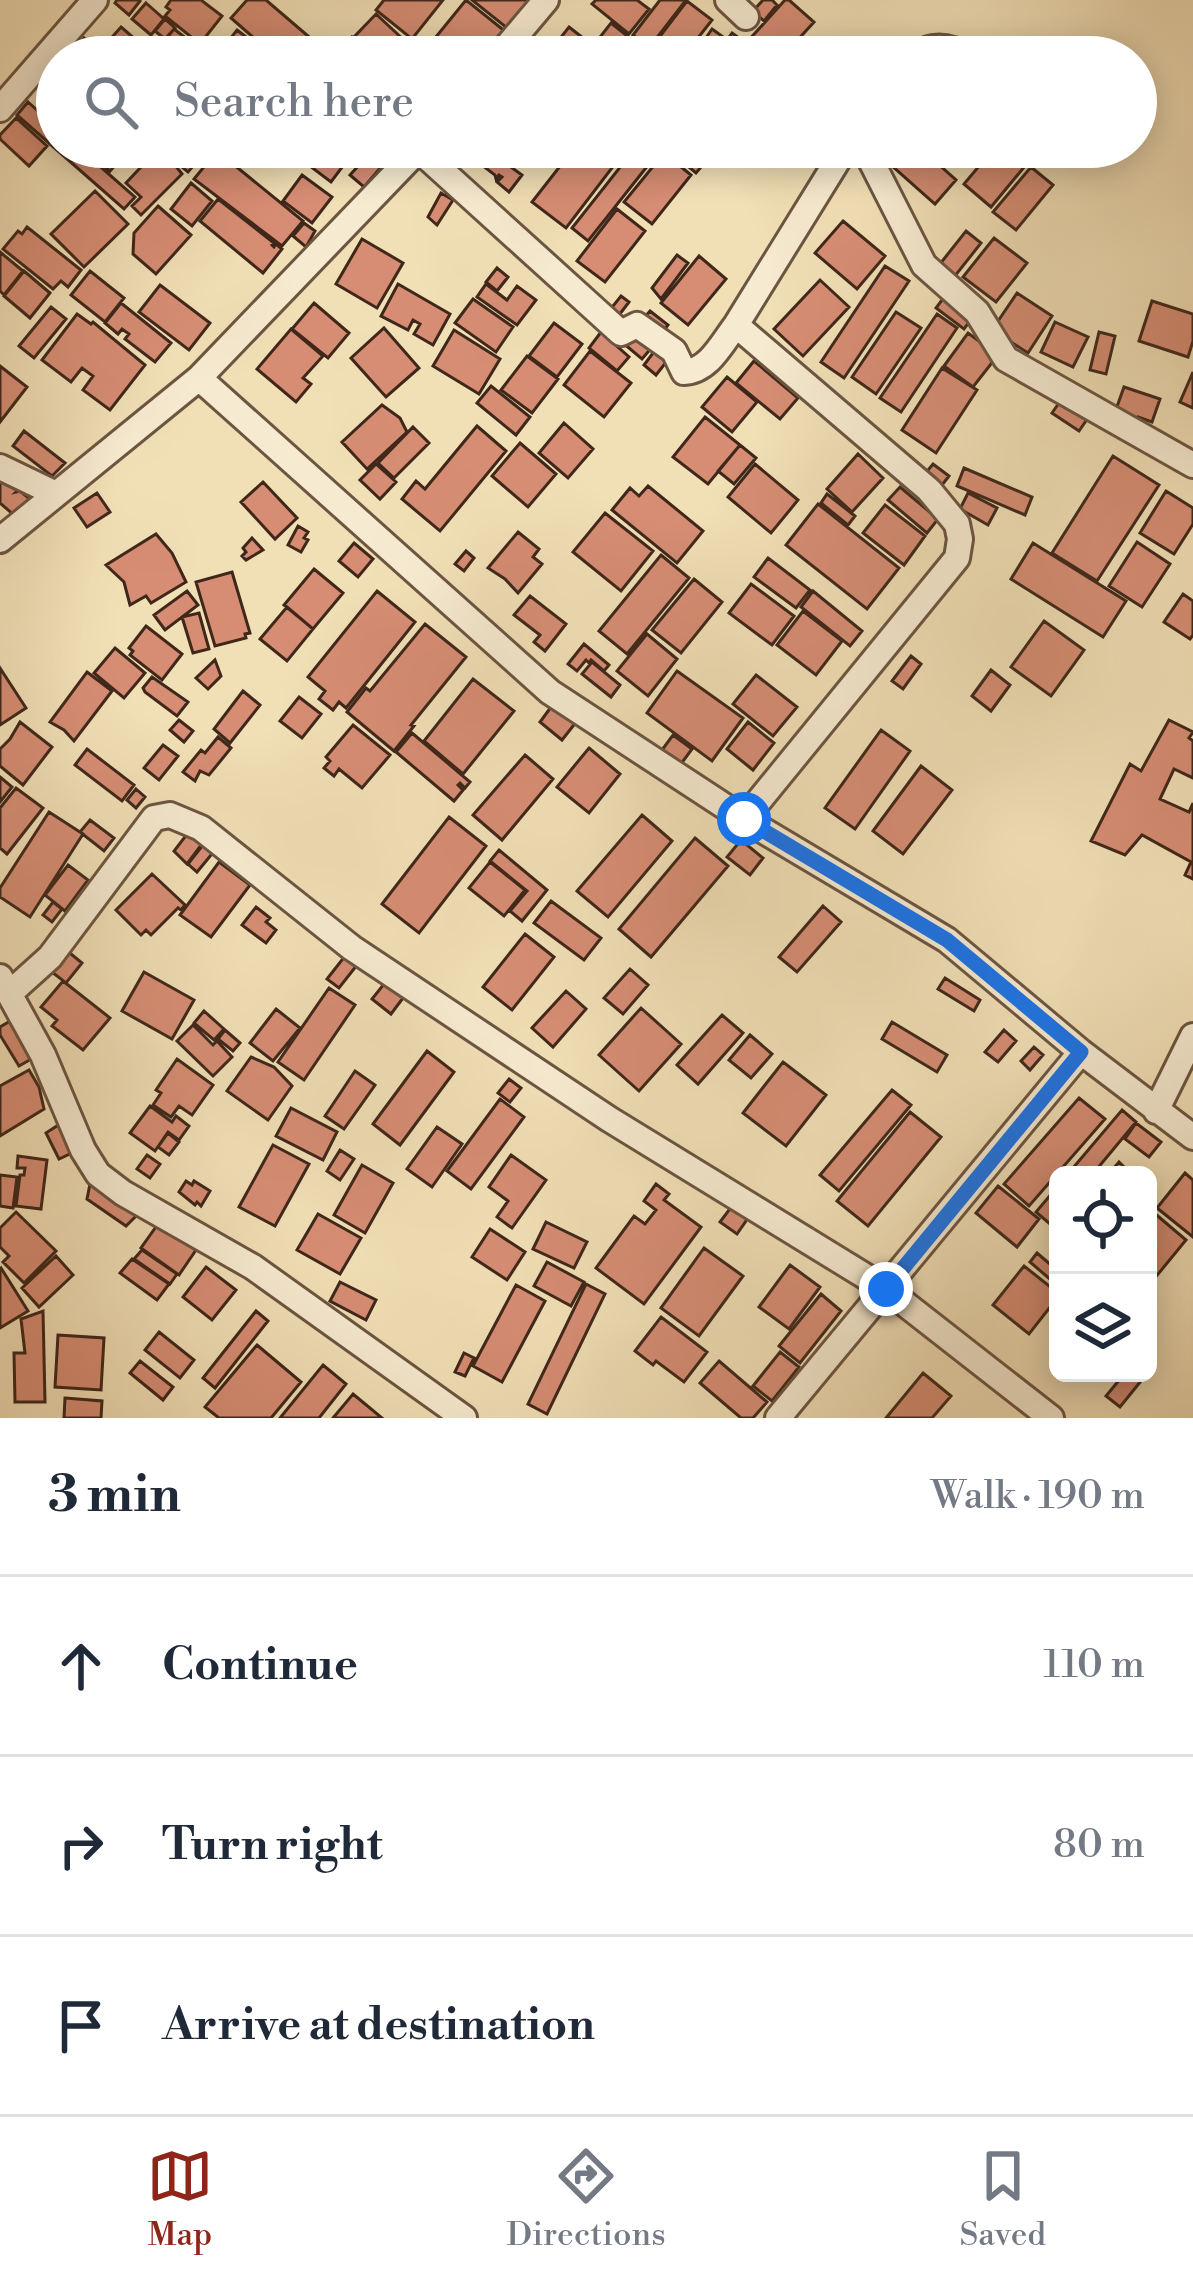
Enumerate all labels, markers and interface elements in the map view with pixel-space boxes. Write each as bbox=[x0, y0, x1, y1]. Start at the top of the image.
search box bbox=[36, 36, 1157, 168]
icon: search bbox=[78, 69, 144, 135]
text: Search here bbox=[174, 74, 414, 131]
route start bbox=[717, 792, 771, 846]
map controls bbox=[1049, 1166, 1157, 1382]
button: locate bbox=[1049, 1166, 1157, 1274]
route end bbox=[859, 1262, 913, 1316]
button: layers bbox=[1049, 1274, 1157, 1382]
text: 3 min bbox=[48, 1464, 181, 1528]
text: Walk · 190 m bbox=[931, 1472, 1145, 1521]
icon: ahead bbox=[48, 1633, 114, 1699]
text: Continue bbox=[162, 1637, 358, 1694]
text: 110 m bbox=[1043, 1641, 1145, 1690]
icon: right bbox=[48, 1813, 114, 1879]
text: Turn right bbox=[162, 1817, 383, 1874]
text: 80 m bbox=[1053, 1821, 1145, 1870]
icon: arrive bbox=[48, 1993, 114, 2059]
text: Arrive at destination bbox=[162, 1997, 595, 2054]
tab: Map bbox=[147, 2143, 213, 2256]
tab: Directions bbox=[507, 2143, 666, 2256]
tab: Saved bbox=[959, 2143, 1046, 2256]

